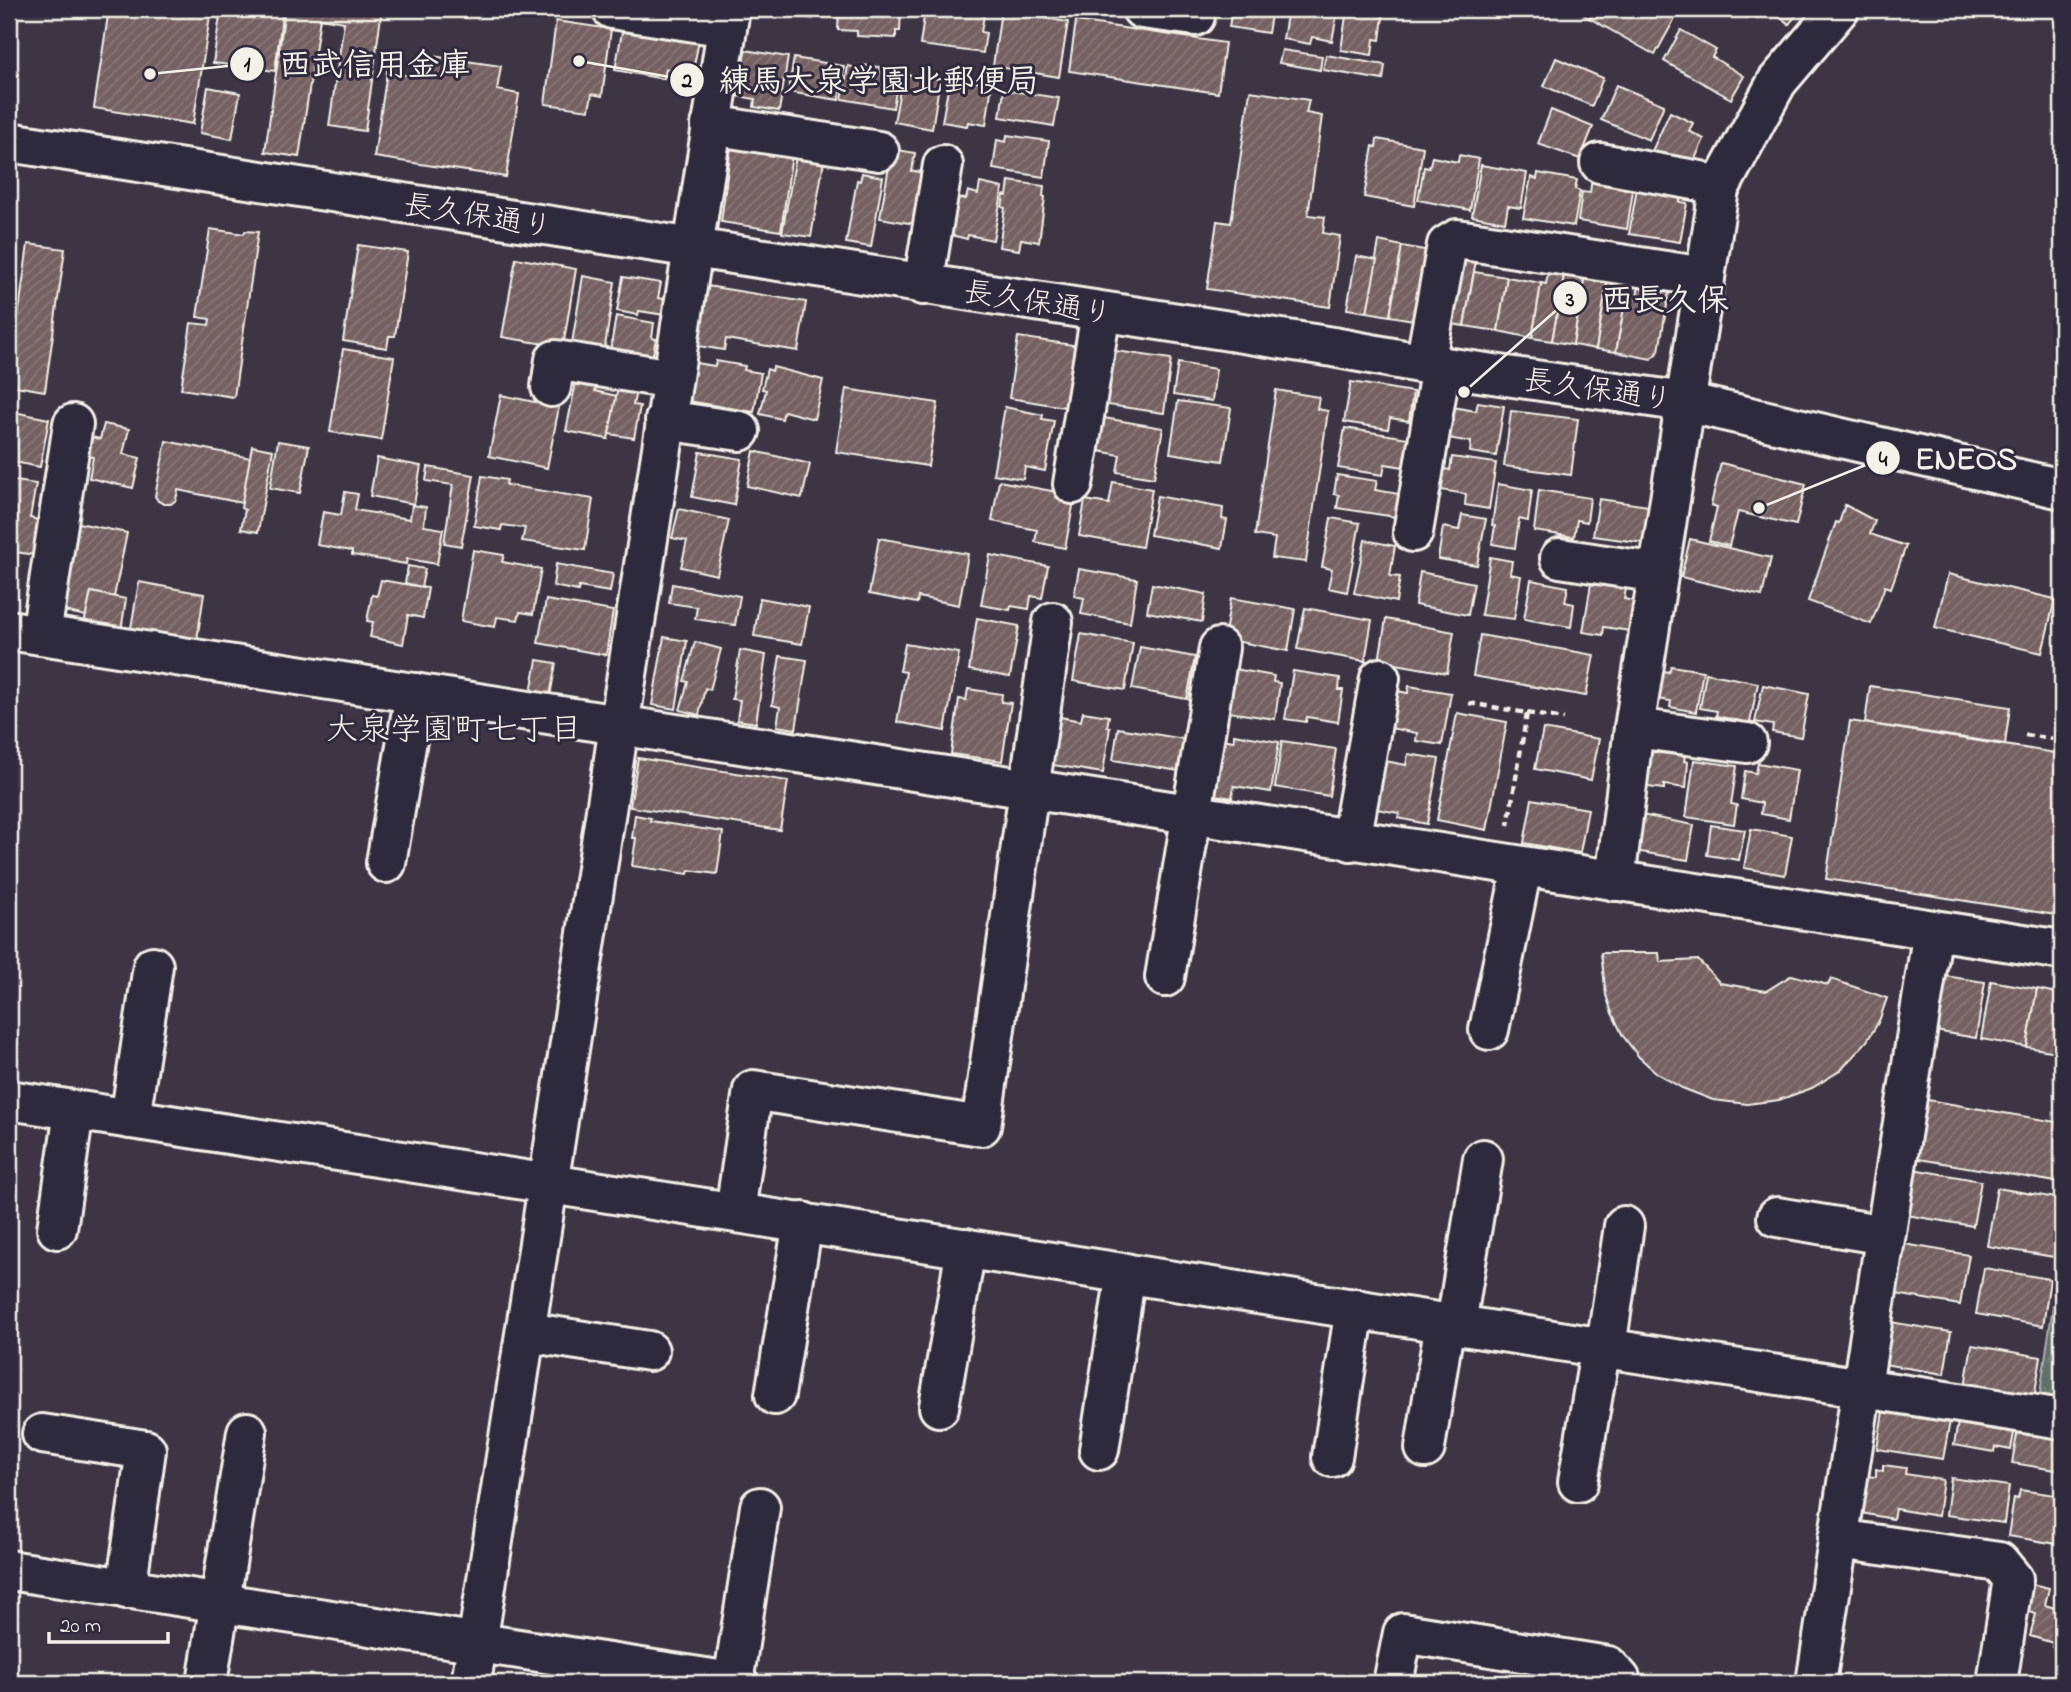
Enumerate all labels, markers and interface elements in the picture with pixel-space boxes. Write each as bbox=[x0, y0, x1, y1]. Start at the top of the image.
callout: 西武信用金庫 bbox=[230, 38, 485, 91]
text: 西武信用金庫 bbox=[279, 44, 471, 91]
text: 1 bbox=[244, 51, 251, 81]
callout: 練馬大泉学園北郵便局 bbox=[670, 53, 1053, 106]
text: 練馬大泉学園北郵便局 bbox=[719, 60, 1039, 107]
text: 2 bbox=[681, 67, 693, 97]
street label: 長久保通り bbox=[400, 185, 555, 251]
street label: 長久保通り bbox=[960, 272, 1115, 338]
callout: 西長久保 bbox=[1552, 272, 1743, 325]
text: 西長久保 bbox=[1601, 279, 1729, 326]
text: 3 bbox=[1565, 286, 1575, 316]
street label: 長久保通り bbox=[1520, 360, 1675, 424]
callout: ENEOS bbox=[1866, 432, 2031, 485]
text: ENEOS bbox=[1915, 438, 2017, 485]
text: 4 bbox=[1879, 446, 1888, 476]
district label: 大泉学園町七丁目 bbox=[326, 708, 582, 755]
scale bar bbox=[49, 1601, 168, 1645]
text: 20 m bbox=[60, 1612, 101, 1642]

